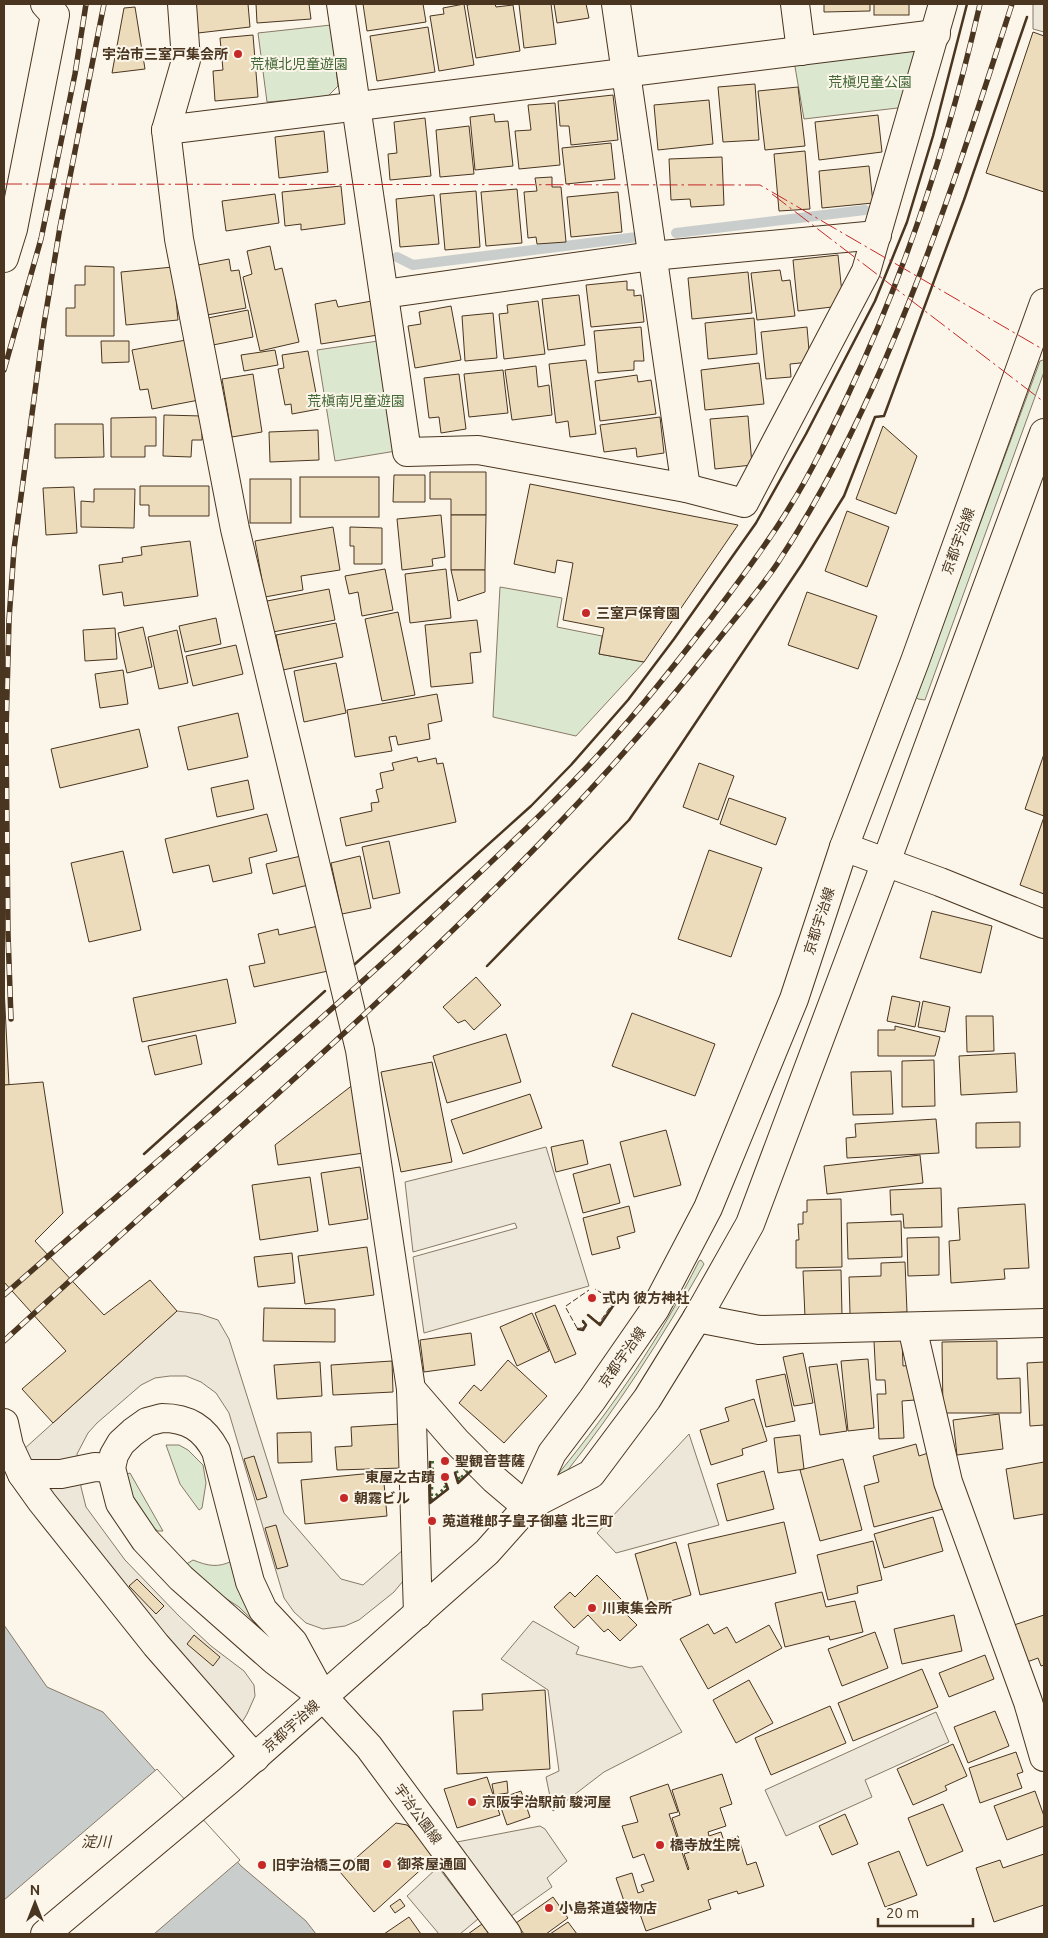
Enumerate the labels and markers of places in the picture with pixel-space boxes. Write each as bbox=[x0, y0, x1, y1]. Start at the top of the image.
place label: 宇治市三室戸集会所 bbox=[102, 46, 228, 62]
marker: 宇治市三室戸集会所 bbox=[232, 48, 244, 60]
place label: 三室戸保育園 bbox=[596, 605, 680, 621]
marker: 三室戸保育園 bbox=[580, 607, 592, 619]
place label: 式内 彼方神社 bbox=[602, 1290, 689, 1306]
marker: 式内 彼方神社 bbox=[586, 1292, 598, 1304]
place label: 聖観音菩薩 bbox=[455, 1453, 525, 1469]
marker: 聖観音菩薩 bbox=[439, 1455, 451, 1467]
place label: 東屋之古蹟 bbox=[365, 1469, 435, 1485]
marker: 東屋之古蹟 bbox=[439, 1471, 451, 1483]
place label: 朝霧ビル bbox=[354, 1490, 410, 1506]
marker: 朝霧ビル bbox=[338, 1492, 350, 1504]
place label: 莵道稚郎子皇子御墓 北三町 bbox=[442, 1513, 613, 1529]
marker: 莵道稚郎子皇子御墓 北三町 bbox=[426, 1515, 438, 1527]
place label: 川東集会所 bbox=[602, 1600, 672, 1616]
marker: 川東集会所 bbox=[586, 1602, 598, 1614]
place label: 京阪宇治駅前 駿河屋 bbox=[482, 1794, 611, 1810]
marker: 京阪宇治駅前 駿河屋 bbox=[466, 1796, 478, 1808]
place label: 橋寺放生院 bbox=[670, 1837, 740, 1853]
marker: 橋寺放生院 bbox=[654, 1839, 666, 1851]
place label: 御茶屋通圓 bbox=[397, 1856, 467, 1872]
place label: 旧宇治橋三の間 bbox=[272, 1857, 370, 1873]
marker: 御茶屋通圓 bbox=[381, 1858, 393, 1870]
marker: 旧宇治橋三の間 bbox=[256, 1859, 268, 1871]
place label: 小島茶道袋物店 bbox=[559, 1900, 657, 1916]
marker: 小島茶道袋物店 bbox=[543, 1902, 555, 1914]

